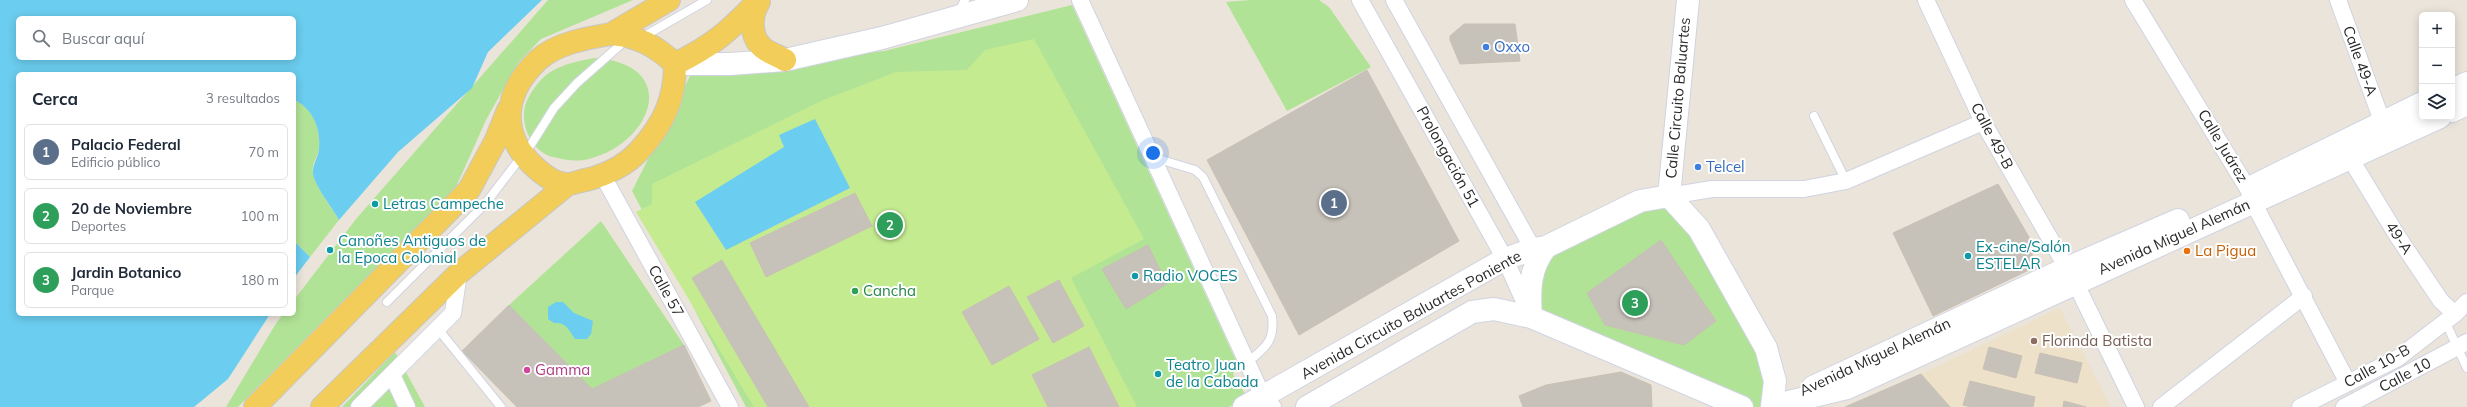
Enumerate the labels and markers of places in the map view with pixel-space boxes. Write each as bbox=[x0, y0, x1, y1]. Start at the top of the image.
place label: Oxxo bbox=[1494, 37, 1530, 56]
marker: Oxxo bbox=[1481, 42, 1491, 52]
place label: Telcel bbox=[1706, 157, 1745, 176]
marker: Telcel bbox=[1693, 162, 1703, 172]
pin: 1 bbox=[1321, 188, 1347, 218]
place label: Letras Campeche bbox=[383, 194, 504, 213]
marker: Letras Campeche bbox=[370, 199, 380, 209]
pin: 2 bbox=[877, 210, 903, 240]
place label: Canoñes Antiguos de la Epoca Colonial bbox=[338, 231, 486, 267]
place label: Ex-cine/Salón ESTELAR bbox=[1976, 237, 2071, 273]
place label: La Pigua bbox=[2195, 241, 2256, 260]
marker: Canoñes Antiguos de la Epoca Colonial bbox=[325, 245, 335, 255]
marker: La Pigua bbox=[2182, 246, 2192, 256]
marker: Ex-cine/Salón ESTELAR bbox=[1963, 251, 1973, 261]
place label: Radio VOCES bbox=[1143, 266, 1237, 285]
marker: Radio VOCES bbox=[1130, 271, 1140, 281]
place label: Cancha bbox=[863, 281, 916, 300]
marker: Cancha bbox=[850, 286, 860, 296]
pin: 3 bbox=[1622, 288, 1648, 318]
place label: Florinda Batista bbox=[2042, 331, 2152, 350]
marker: Florinda Batista bbox=[2029, 336, 2039, 346]
place label: Teatro Juan de la Cabada bbox=[1166, 355, 1259, 391]
place label: Gamma bbox=[535, 360, 590, 379]
marker: Gamma bbox=[522, 365, 532, 375]
marker: Teatro Juan de la Cabada bbox=[1153, 369, 1163, 379]

